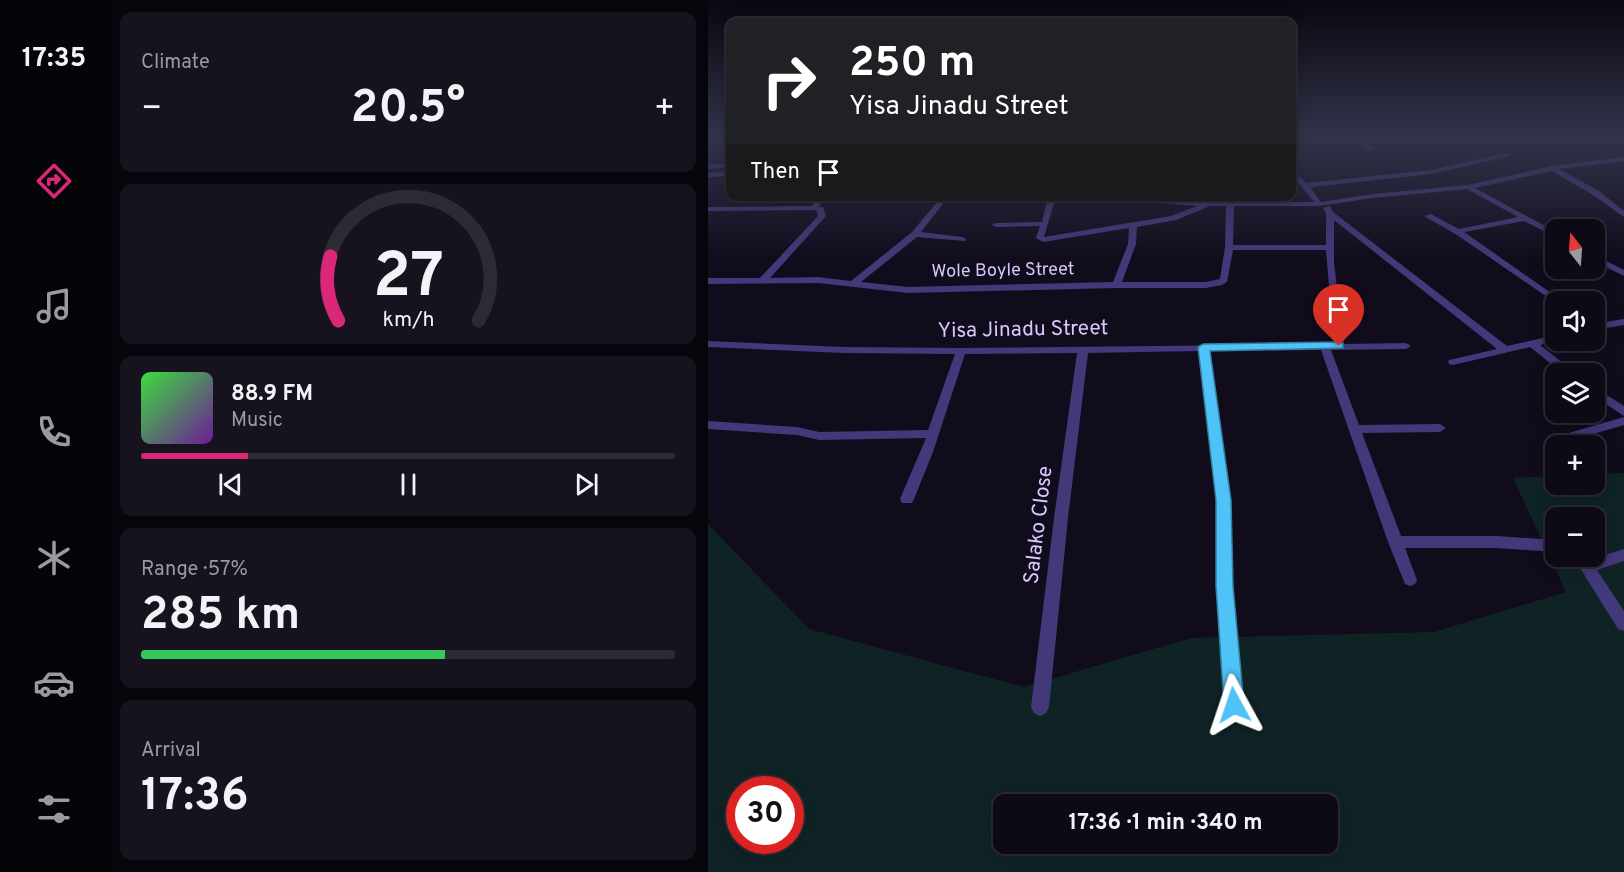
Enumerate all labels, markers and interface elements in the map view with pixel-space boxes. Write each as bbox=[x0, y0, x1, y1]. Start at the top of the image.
text: 250 m bbox=[849, 38, 975, 91]
text: 17:35 bbox=[22, 42, 86, 76]
icon: right bbox=[750, 42, 828, 120]
text: Climate bbox=[141, 50, 210, 76]
text: 20.5° bbox=[351, 81, 465, 138]
text: − bbox=[141, 89, 162, 131]
text: + bbox=[654, 89, 675, 131]
text: Yisa Jinadu Street bbox=[849, 90, 1069, 124]
icon: arrive bbox=[812, 156, 845, 189]
text: Then bbox=[750, 159, 800, 186]
icon: directions bbox=[33, 160, 75, 202]
north arrow bbox=[1545, 219, 1605, 279]
map controls bbox=[1545, 219, 1605, 567]
text: 27 bbox=[372, 240, 444, 319]
street label: Wole Boyle Street bbox=[931, 258, 1075, 284]
pin bbox=[1313, 284, 1364, 346]
icon: music bbox=[33, 285, 75, 327]
button: sound bbox=[1545, 291, 1605, 351]
icon: arrive bbox=[1322, 293, 1355, 326]
text: km/h bbox=[382, 307, 434, 334]
street label: Yisa Jinadu Street bbox=[937, 315, 1109, 345]
button: layers bbox=[1545, 363, 1605, 423]
text: 88.9 FM bbox=[231, 381, 313, 408]
text: Music bbox=[231, 408, 283, 434]
icon: phone bbox=[33, 411, 75, 453]
button: + bbox=[1545, 435, 1605, 495]
street label: Salako Close bbox=[1018, 464, 1060, 586]
icon: previous bbox=[214, 468, 247, 501]
icon: pause bbox=[392, 468, 425, 501]
icon: next bbox=[570, 468, 603, 501]
button: − bbox=[1545, 507, 1605, 567]
icon: climate bbox=[33, 537, 75, 579]
text: Range · 57% bbox=[141, 557, 248, 583]
text: 285 km bbox=[141, 588, 300, 645]
icon: car bbox=[33, 662, 75, 704]
position arrow bbox=[1202, 673, 1266, 737]
text: Arrival bbox=[141, 738, 201, 764]
text: 17:36 bbox=[141, 769, 249, 826]
speed limit sign: 30 bbox=[726, 776, 804, 854]
icon: filters bbox=[33, 788, 75, 830]
text: 17:36 · 1 min · 340 m bbox=[1068, 810, 1263, 837]

